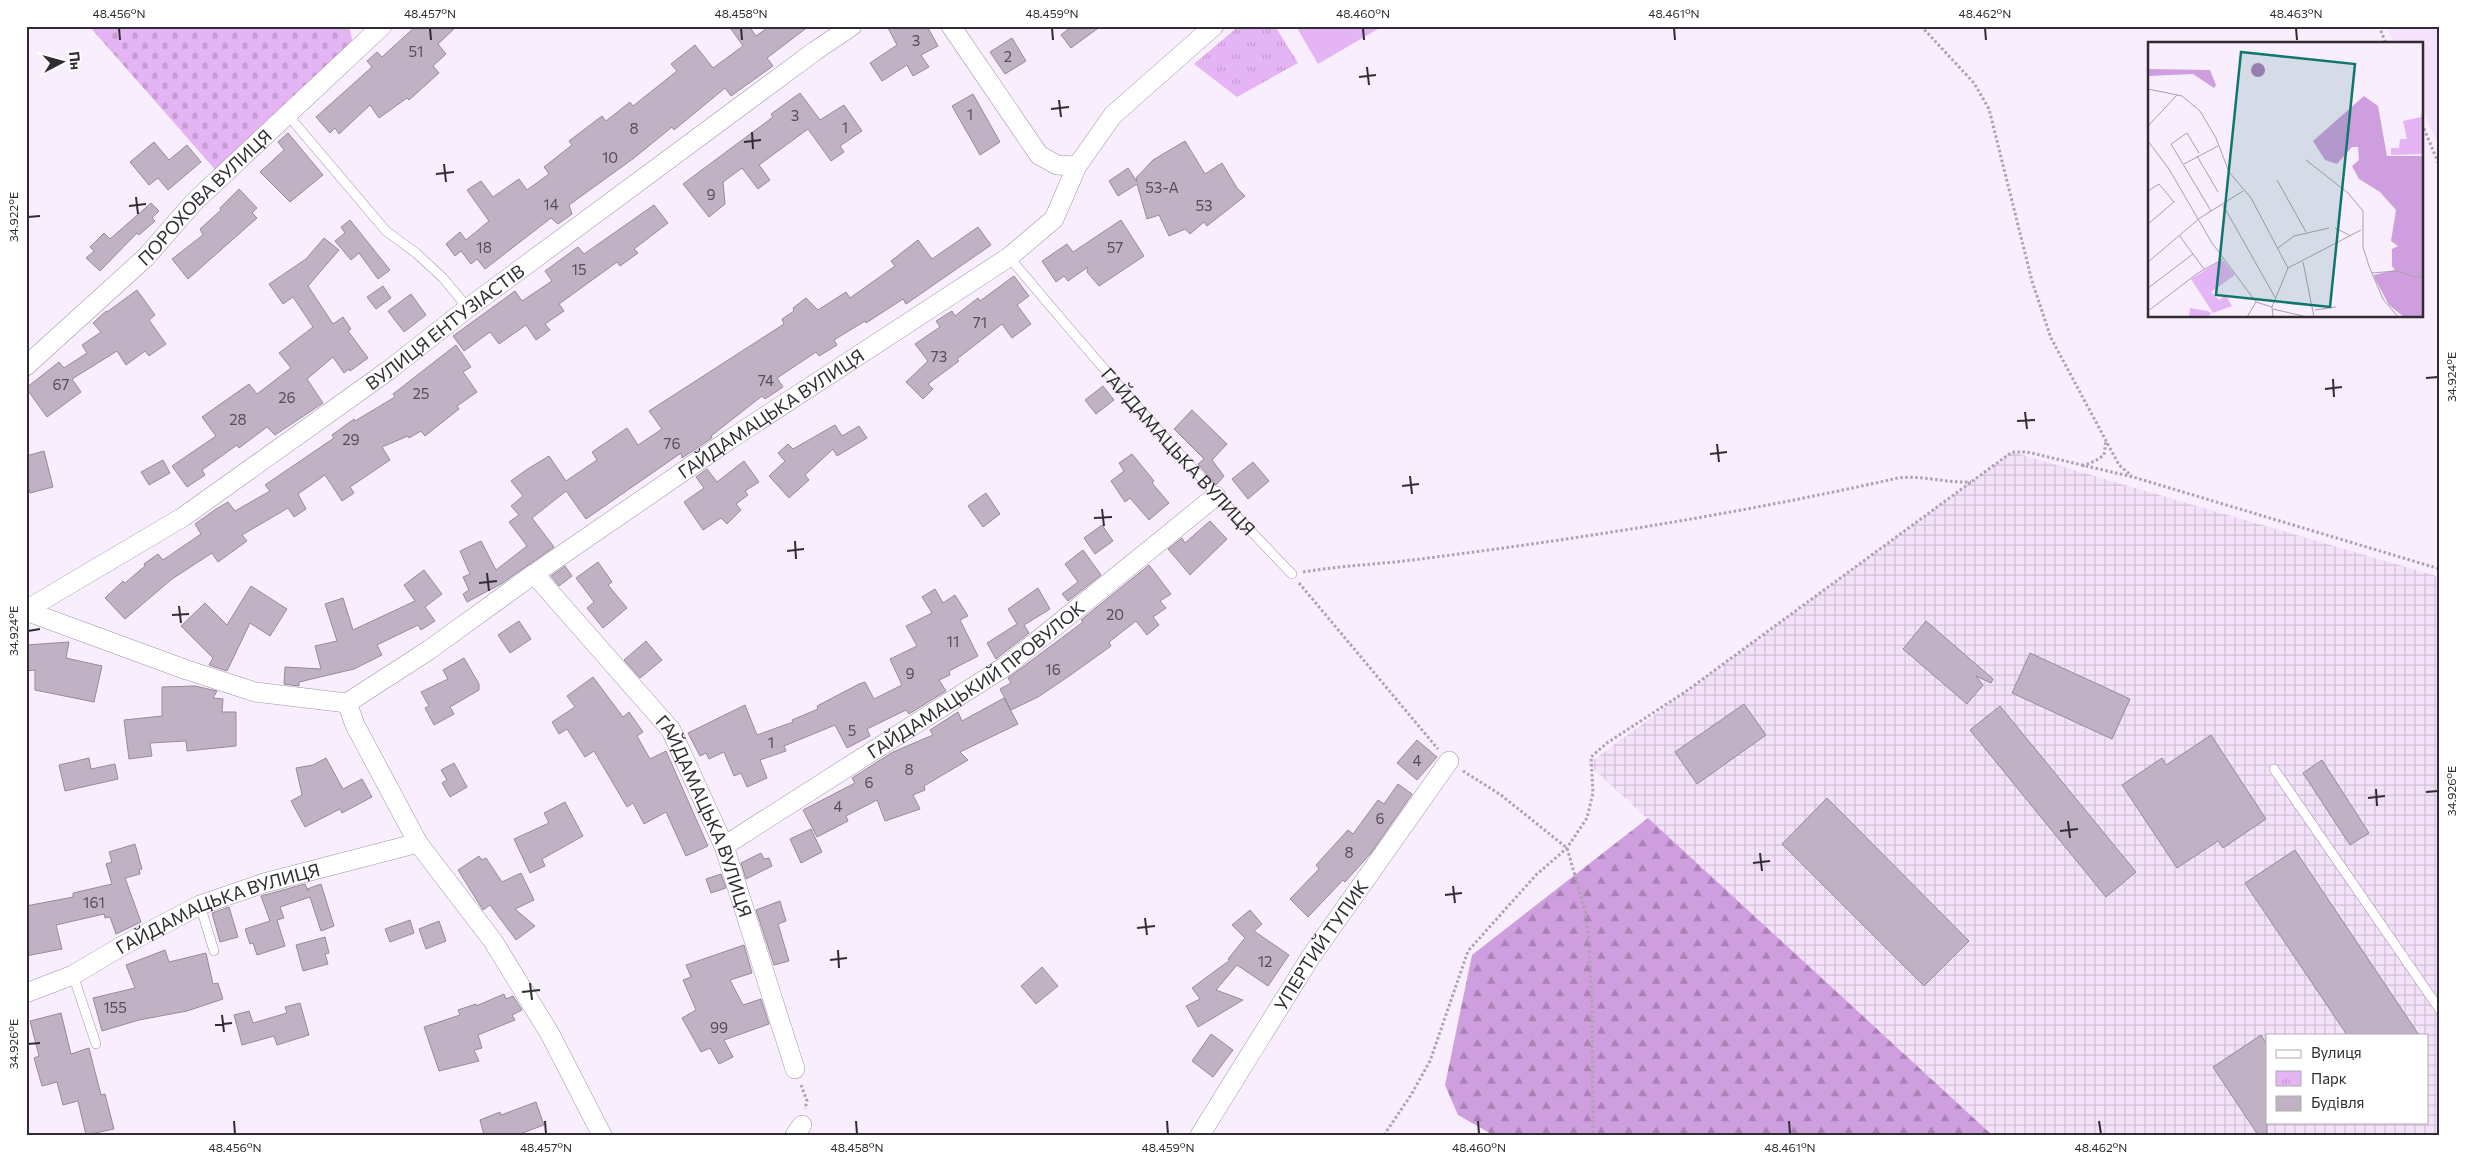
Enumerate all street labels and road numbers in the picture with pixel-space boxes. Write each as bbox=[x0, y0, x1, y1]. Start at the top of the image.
street label: ПОРОХОВА ВУЛИЦЯ bbox=[133, 124, 276, 270]
street label: ВУЛИЦЯ ЕНТУЗІАСТІВ bbox=[361, 259, 528, 394]
street label: ГАЙДАМАЦЬКА ВУЛИЦЯ bbox=[674, 344, 868, 483]
street label: ГАЙДАМАЦЬКА ВУЛИЦЯ bbox=[1097, 363, 1260, 540]
street label: ГАЙДАМАЦЬКИЙ ПРОВУЛОК bbox=[863, 596, 1089, 763]
street label: ГАЙДАМАЦЬКА ВУЛИЦЯ bbox=[652, 710, 757, 920]
street label: ГАЙДАМАЦЬКА ВУЛИЦЯ bbox=[112, 858, 322, 958]
street label: УПЕРТИЙ ТУПИК bbox=[1269, 876, 1373, 1014]

